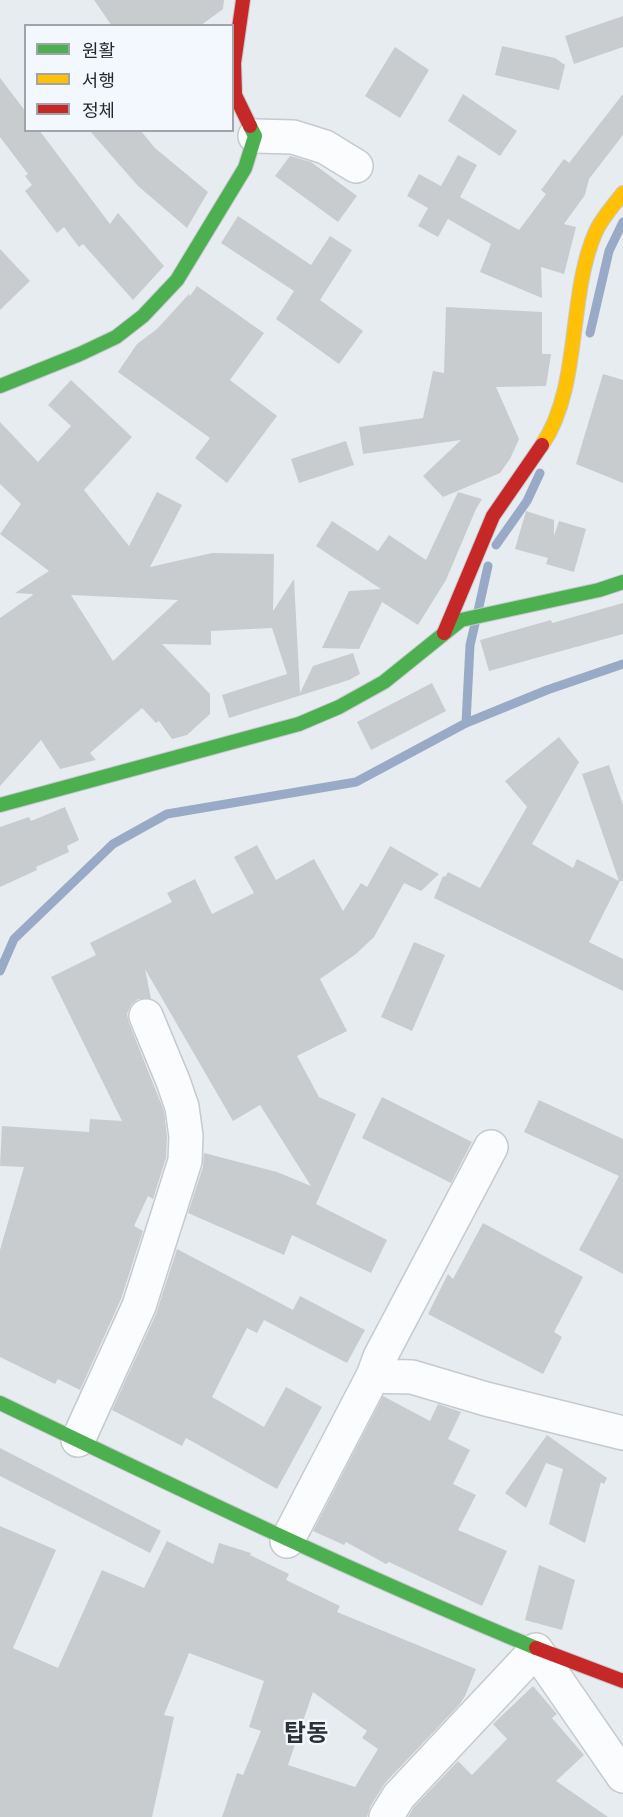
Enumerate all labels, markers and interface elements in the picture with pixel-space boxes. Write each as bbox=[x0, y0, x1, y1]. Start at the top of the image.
legend bbox=[24, 24, 234, 132]
text: 원활 bbox=[82, 39, 115, 62]
text: 서행 bbox=[82, 69, 115, 92]
text: 정체 bbox=[82, 99, 115, 122]
district label: 탑동 bbox=[284, 1720, 328, 1748]

